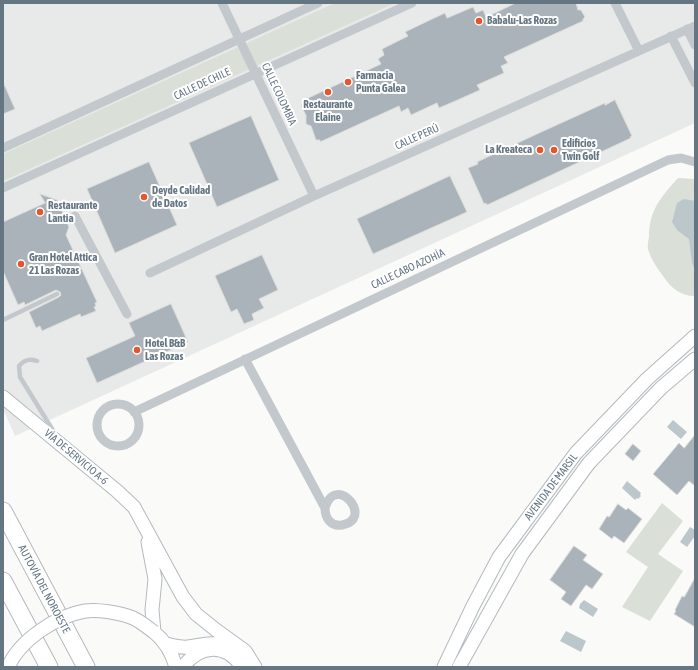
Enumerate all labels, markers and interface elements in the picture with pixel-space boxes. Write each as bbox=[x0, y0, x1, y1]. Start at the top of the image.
place label: Babalu-Las Rozas bbox=[487, 14, 557, 28]
marker: Babalu-Las Rozas bbox=[474, 16, 484, 26]
street label: CALLE COLOMBIA bbox=[259, 61, 299, 127]
street label: CALLE DE CHILE bbox=[172, 65, 232, 103]
place label: Farmacia Punta Galea bbox=[356, 69, 406, 95]
marker: Farmacia Punta Galea bbox=[343, 77, 353, 87]
marker: Restaurante Elaine bbox=[323, 87, 333, 97]
place label: Restaurante Elaine bbox=[303, 98, 353, 124]
street label: CALLE PERÚ bbox=[393, 121, 441, 153]
place label: Edificios Twin Golf bbox=[562, 137, 599, 163]
place label: La Kreateca bbox=[485, 143, 532, 157]
marker: La Kreateca bbox=[535, 145, 545, 155]
marker: Edificios Twin Golf bbox=[549, 145, 559, 155]
place label: Deyde Calidad de Datos bbox=[152, 184, 210, 210]
marker: Deyde Calidad de Datos bbox=[139, 192, 149, 202]
place label: Restaurante Lantia bbox=[48, 199, 97, 225]
marker: Restaurante Lantia bbox=[35, 207, 45, 217]
street label: CALLE CABO AZOHÍA bbox=[369, 246, 447, 292]
place label: Gran Hotel Attica 21 Las Rozas bbox=[29, 251, 97, 277]
marker: Gran Hotel Attica 21 Las Rozas bbox=[16, 259, 26, 269]
place label: Hotel B&B Las Rozas bbox=[145, 337, 185, 363]
marker: Hotel B&B Las Rozas bbox=[132, 345, 142, 355]
street label: VÍA DE SERVICIO A-6 bbox=[41, 426, 111, 488]
street label: AVENIDA DE MARSIL bbox=[522, 451, 580, 523]
street label: AUTOVÍA DEL NOROESTE bbox=[15, 543, 73, 635]

